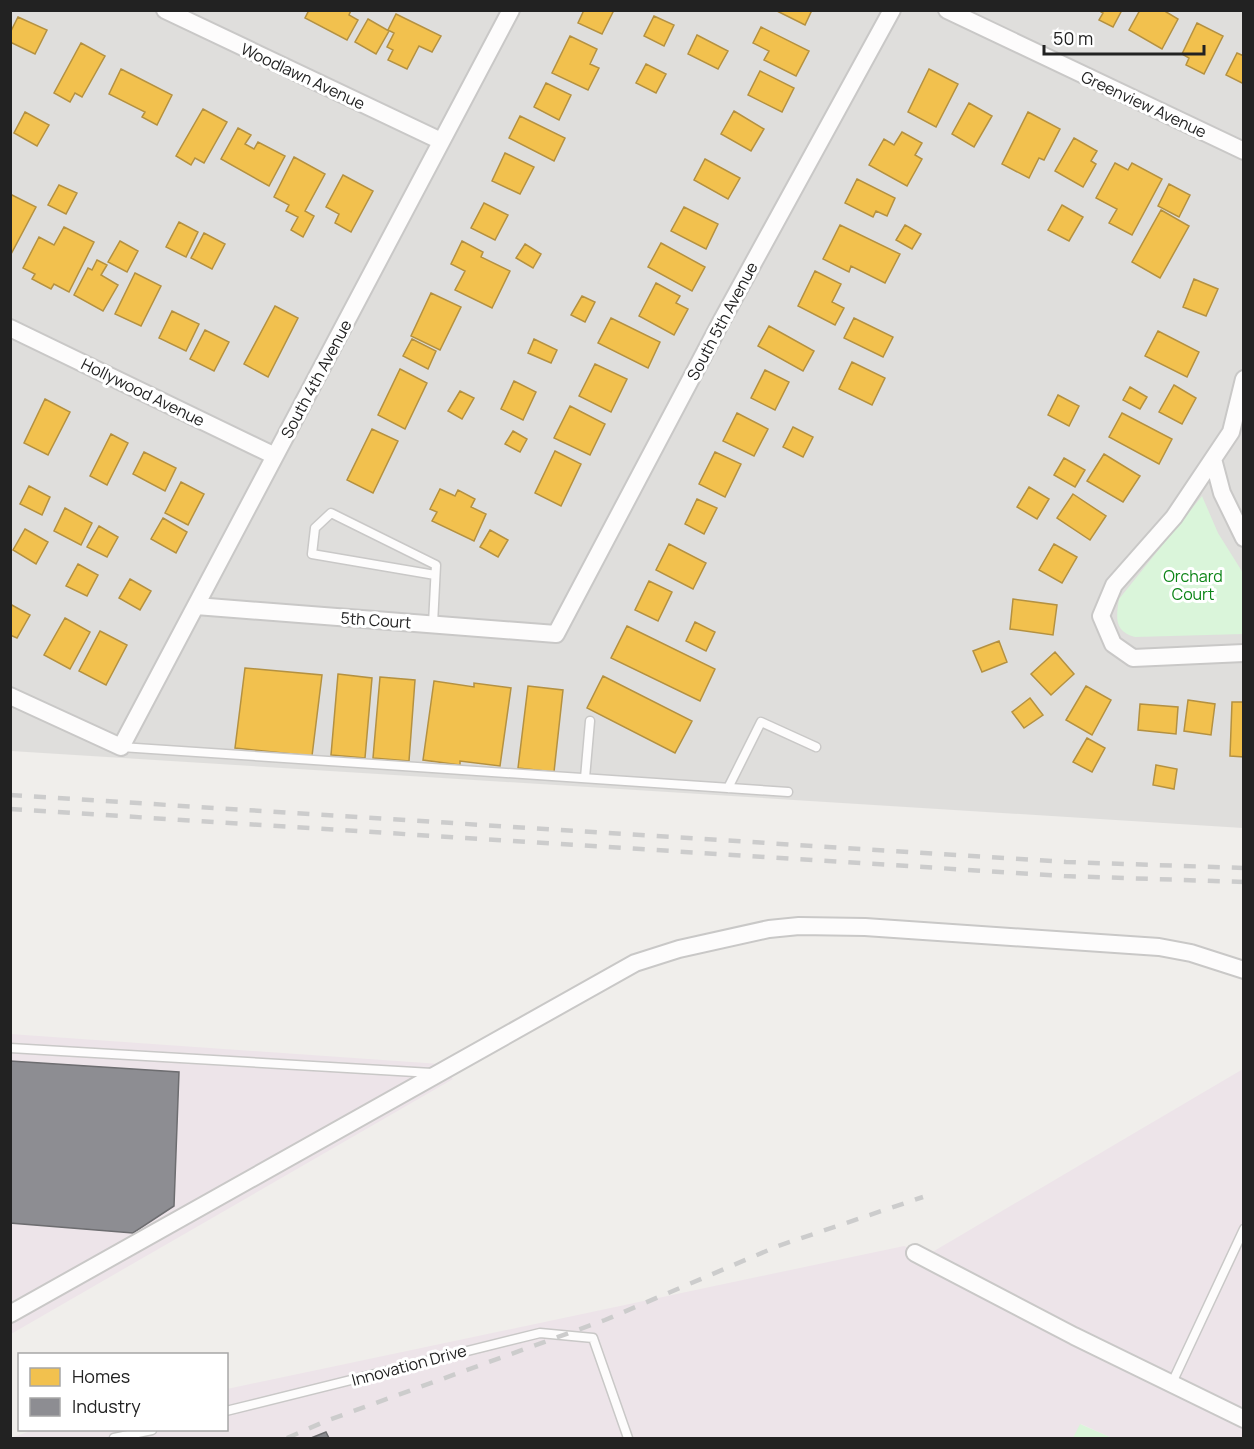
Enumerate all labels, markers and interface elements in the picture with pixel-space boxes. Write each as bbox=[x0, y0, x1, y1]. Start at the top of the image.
scale bar bbox=[1044, 18, 1204, 56]
text: 50 m bbox=[1053, 26, 1093, 50]
street label: Woodlawn Avenue bbox=[237, 38, 369, 114]
street label: Greenview Avenue bbox=[1078, 65, 1210, 143]
street label: South 5th Avenue bbox=[682, 258, 762, 384]
street label: South 4th Avenue bbox=[275, 316, 357, 442]
street label: Hollywood Avenue bbox=[78, 353, 208, 431]
park label: Orchard Court bbox=[1163, 565, 1223, 605]
street label: 5th Court bbox=[340, 607, 412, 633]
street label: Innovation Drive bbox=[349, 1339, 469, 1391]
legend bbox=[18, 1353, 228, 1431]
text: Homes bbox=[72, 1364, 130, 1388]
text: Industry bbox=[72, 1394, 141, 1418]

